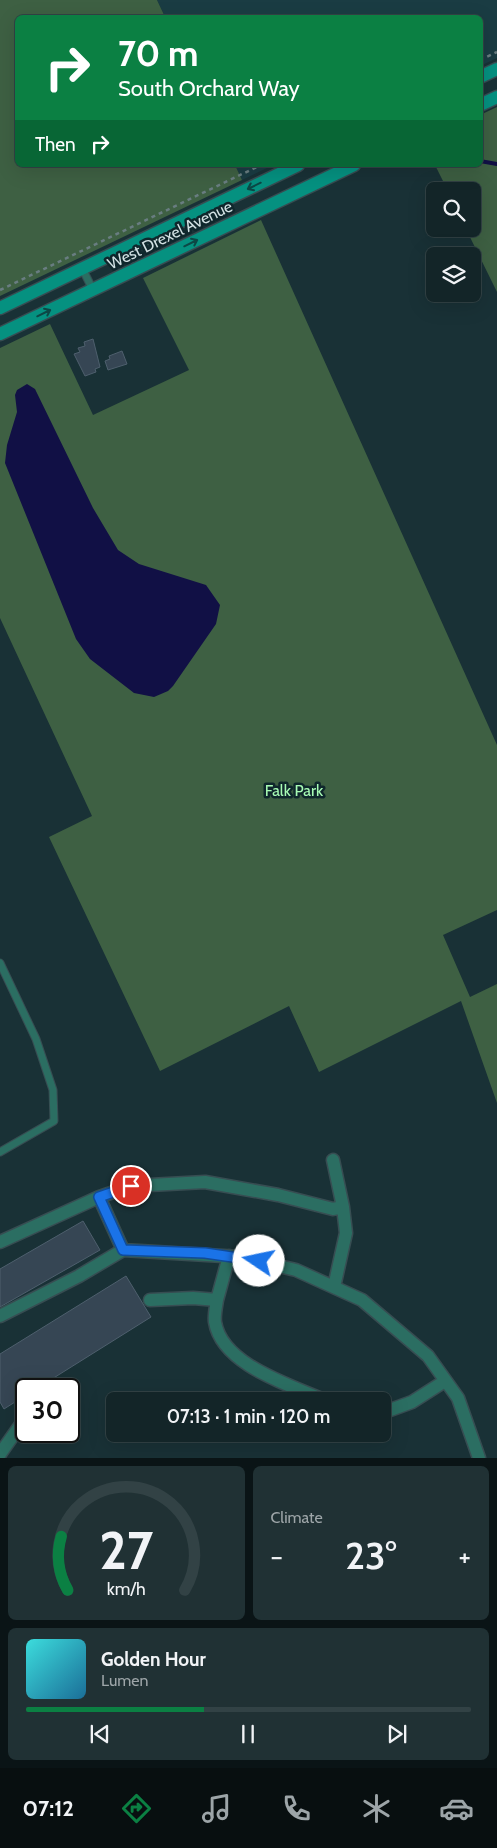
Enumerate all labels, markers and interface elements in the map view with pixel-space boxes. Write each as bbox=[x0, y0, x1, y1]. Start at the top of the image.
text: 70 m bbox=[118, 32, 199, 75]
icon: right bbox=[35, 35, 100, 100]
text: South Orchard Way bbox=[118, 75, 300, 102]
icon: right bbox=[86, 130, 114, 158]
text: Then bbox=[35, 133, 76, 156]
one-way arrow bbox=[246, 181, 261, 191]
map controls bbox=[426, 182, 481, 302]
button: search bbox=[426, 182, 481, 237]
street label: West Drexel Avenue bbox=[105, 197, 235, 273]
one-way arrow bbox=[183, 238, 198, 248]
button: layers bbox=[426, 247, 481, 302]
one-way arrow bbox=[36, 308, 51, 318]
park label: Falk Park bbox=[265, 781, 324, 800]
pin bbox=[110, 1165, 152, 1207]
icon: arrive bbox=[117, 1172, 145, 1200]
position arrow bbox=[232, 1234, 284, 1286]
speed limit sign: 30 bbox=[15, 1378, 80, 1443]
text: 07:13 · 1 min · 120 m bbox=[167, 1405, 330, 1428]
text: Climate bbox=[271, 1508, 323, 1527]
text: 27 bbox=[99, 1519, 154, 1582]
text: 23° bbox=[345, 1532, 397, 1579]
text: − bbox=[271, 1539, 283, 1573]
text: + bbox=[459, 1539, 471, 1573]
text: km/h bbox=[107, 1578, 146, 1599]
text: Golden Hour bbox=[101, 1648, 206, 1671]
text: Lumen bbox=[101, 1671, 148, 1690]
icon: previous bbox=[86, 1720, 114, 1748]
icon: pause bbox=[234, 1720, 262, 1748]
icon: next bbox=[383, 1720, 411, 1748]
icon: directions bbox=[119, 1791, 154, 1826]
icon: music bbox=[199, 1791, 234, 1826]
icon: phone bbox=[279, 1791, 314, 1826]
icon: climate bbox=[359, 1791, 394, 1826]
icon: car bbox=[439, 1791, 474, 1826]
text: 07:12 bbox=[23, 1795, 74, 1822]

